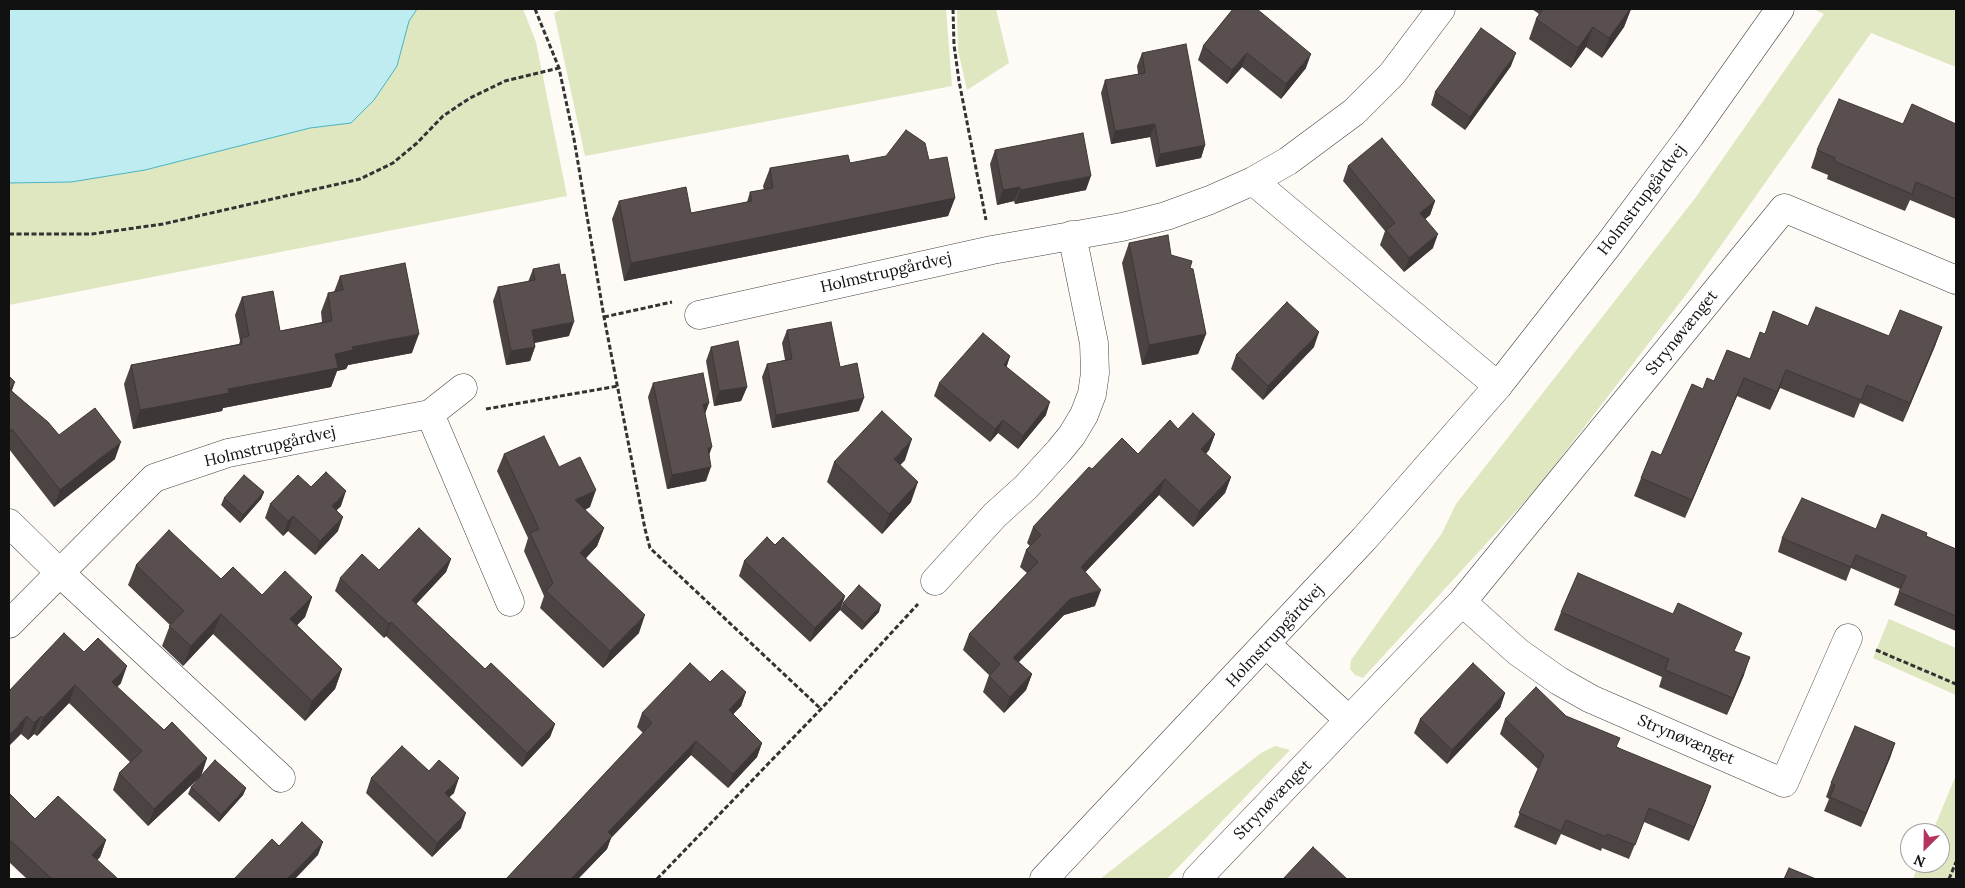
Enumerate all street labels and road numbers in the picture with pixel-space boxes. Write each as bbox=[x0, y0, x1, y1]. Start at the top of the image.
street label: Holmstrupgårdvej bbox=[1594, 141, 1690, 259]
street label: Holmstrupgårdvej bbox=[819, 249, 953, 297]
street label: Strynøvænget bbox=[1642, 287, 1722, 379]
street label: Holmstrupgårdvej bbox=[203, 423, 337, 471]
street label: Holmstrupgårdvej bbox=[1222, 580, 1328, 692]
street label: Strynøvænget bbox=[1635, 711, 1737, 769]
street label: Strynøvænget bbox=[1230, 756, 1316, 844]

